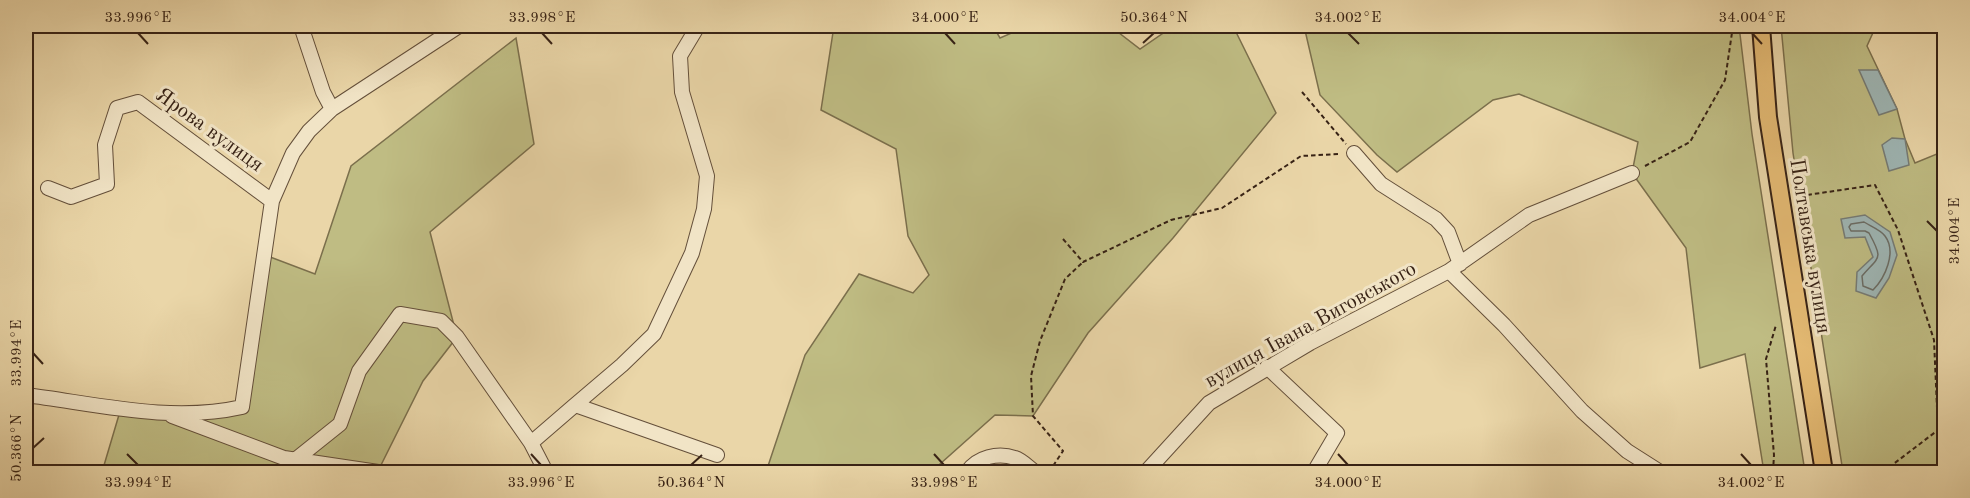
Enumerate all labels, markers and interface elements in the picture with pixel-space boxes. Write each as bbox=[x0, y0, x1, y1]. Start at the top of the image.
text: 33.996°E bbox=[105, 11, 171, 26]
text: 33.998°E bbox=[509, 11, 575, 26]
text: 34.000°E bbox=[912, 11, 978, 26]
text: 50.364°N bbox=[1120, 11, 1188, 26]
text: 34.002°E bbox=[1315, 11, 1381, 26]
text: 34.004°E bbox=[1719, 11, 1785, 26]
street label: Ярова вулиця bbox=[151, 84, 267, 176]
street label: Полтавська вулиця bbox=[1785, 157, 1834, 335]
text: 34.004°E bbox=[1948, 198, 1963, 264]
street label: вулиця Івана Виговського bbox=[1201, 258, 1420, 392]
text: 33.994°E bbox=[10, 320, 25, 386]
text: 50.366°N bbox=[10, 414, 25, 482]
text: 33.994°E bbox=[105, 476, 171, 491]
text: 33.996°E bbox=[508, 476, 574, 491]
text: 50.364°N bbox=[657, 476, 725, 491]
text: 33.998°E bbox=[911, 476, 977, 491]
text: 34.000°E bbox=[1315, 476, 1381, 491]
text: 34.002°E bbox=[1718, 476, 1784, 491]

